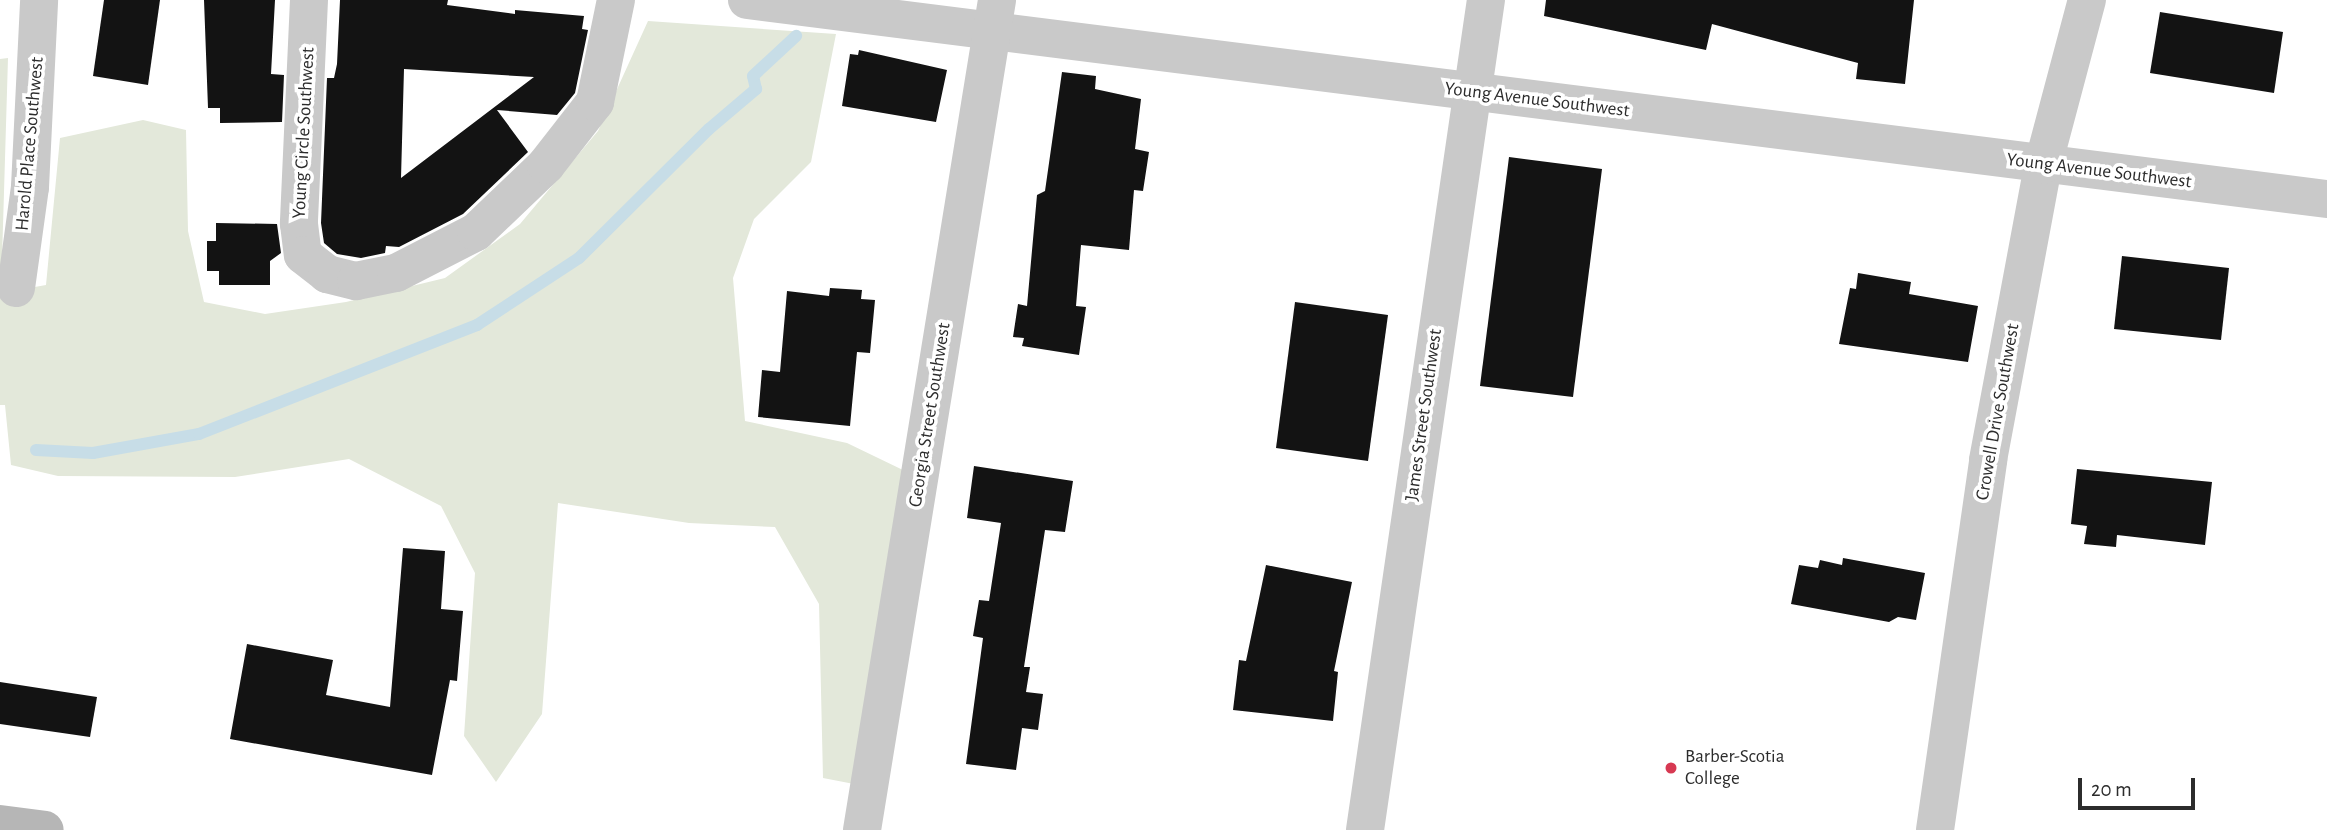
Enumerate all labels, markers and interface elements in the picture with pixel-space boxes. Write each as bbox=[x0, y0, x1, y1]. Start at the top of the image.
street label: Young Circle Southwest bbox=[288, 47, 320, 219]
street label: Harold Place Southwest bbox=[11, 56, 49, 232]
street label: Young Avenue Southwest bbox=[1443, 77, 1631, 123]
street label: Young Avenue Southwest bbox=[2005, 148, 2193, 194]
street label: Georgia Street Southwest bbox=[904, 321, 956, 509]
street label: Crowell Drive Southwest bbox=[1971, 322, 2025, 502]
street label: James Street Southwest bbox=[1401, 327, 1447, 503]
place label: Barber-Scotia College bbox=[1685, 746, 1784, 790]
marker: Barber-Scotia College bbox=[1663, 760, 1679, 776]
scale bar bbox=[2082, 764, 2199, 808]
text: 20 m bbox=[2091, 779, 2132, 800]

